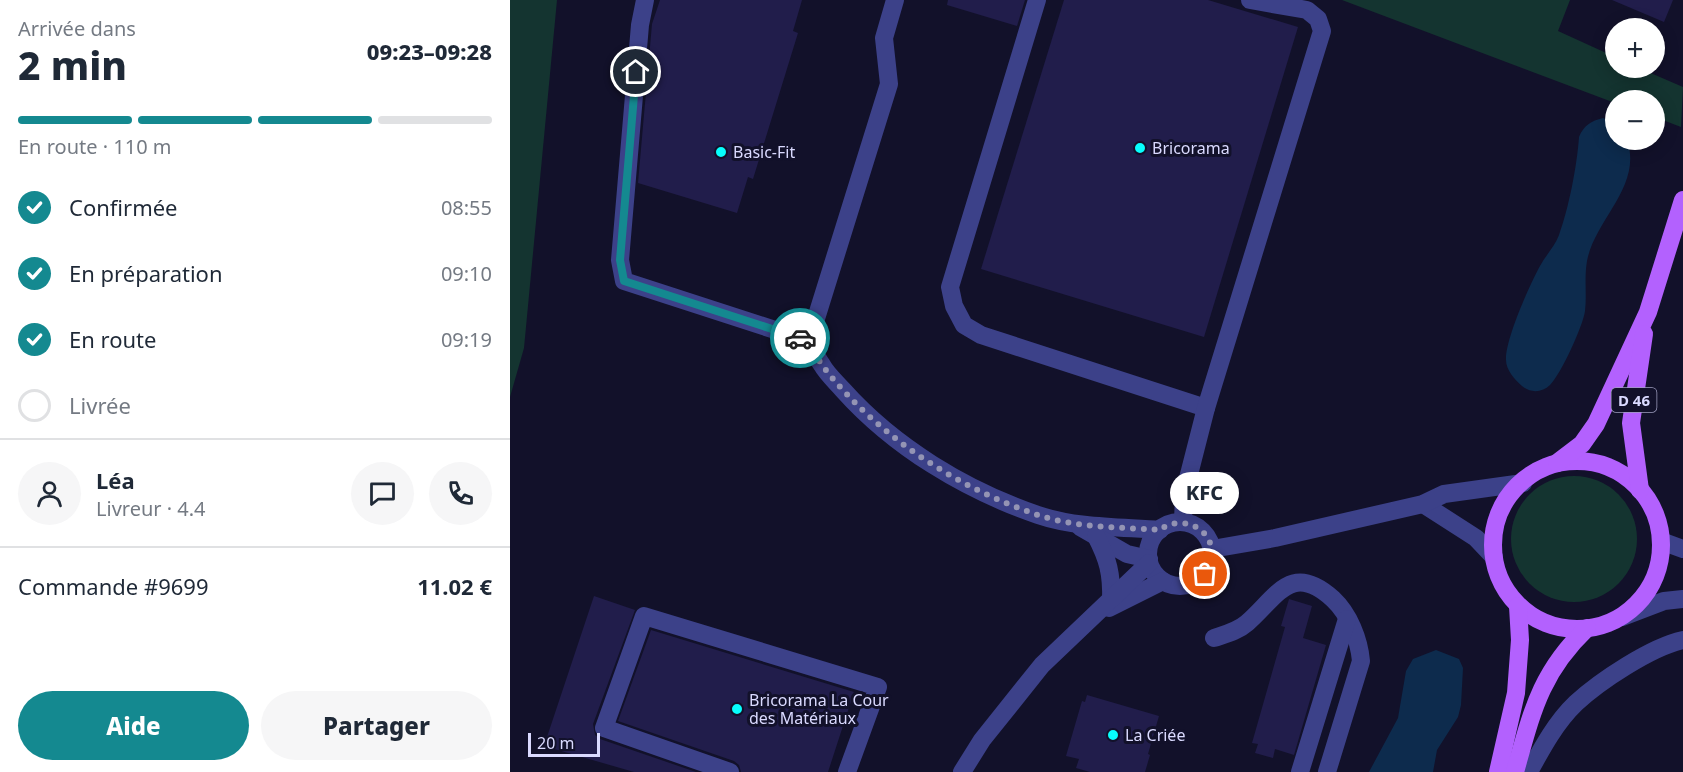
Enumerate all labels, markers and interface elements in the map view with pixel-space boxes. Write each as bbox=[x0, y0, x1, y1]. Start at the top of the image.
text: Arrivée dans bbox=[18, 15, 136, 42]
map controls bbox=[1605, 18, 1665, 150]
button: + bbox=[1605, 18, 1665, 78]
text: 09:23–09:28 bbox=[367, 36, 492, 66]
text: 2 min bbox=[18, 38, 127, 91]
pin bbox=[610, 46, 661, 97]
icon: home bbox=[619, 55, 652, 88]
button: − bbox=[1605, 90, 1665, 150]
text: En route · 110 m bbox=[18, 133, 171, 160]
place label: Bricorama bbox=[1152, 137, 1230, 159]
place label: Basic-Fit bbox=[733, 141, 795, 163]
marker: Bricorama bbox=[1133, 141, 1147, 155]
marker: Basic-Fit bbox=[714, 145, 728, 159]
icon: check bbox=[18, 191, 51, 224]
text: Confirmée bbox=[69, 192, 178, 222]
text: 08:55 bbox=[441, 194, 492, 221]
icon: check bbox=[18, 257, 51, 290]
text: En préparation bbox=[69, 258, 223, 288]
text: 09:10 bbox=[441, 260, 492, 287]
courier bbox=[770, 308, 830, 368]
icon: car bbox=[784, 322, 817, 355]
icon: check bbox=[18, 323, 51, 356]
text: En route bbox=[69, 324, 156, 354]
text: 09:19 bbox=[441, 326, 492, 353]
road number: D 46 bbox=[1612, 388, 1656, 412]
text: Livrée bbox=[69, 390, 131, 420]
button: person bbox=[18, 462, 81, 525]
button: chat bbox=[351, 462, 414, 525]
button: phone bbox=[429, 462, 492, 525]
text: Léa bbox=[96, 465, 135, 495]
callout: KFC bbox=[1170, 472, 1240, 514]
text: KFC bbox=[1186, 479, 1223, 506]
text: Livreur · 4.4 bbox=[96, 495, 206, 522]
pin bbox=[1179, 548, 1230, 599]
icon: bag bbox=[1188, 557, 1221, 590]
text: Commande #9699 bbox=[18, 571, 209, 601]
text: 11.02 € bbox=[417, 571, 492, 601]
place label: Bricorama La Cour des Matériaux bbox=[749, 689, 889, 729]
button: Aide bbox=[18, 691, 249, 760]
button: Partager bbox=[261, 691, 492, 760]
marker: Bricorama La Cour des Matériaux bbox=[730, 702, 744, 716]
place label: La Criée bbox=[1125, 724, 1185, 746]
marker: La Criée bbox=[1106, 728, 1120, 742]
scale bar bbox=[528, 730, 600, 758]
text: 20 m bbox=[537, 732, 574, 754]

